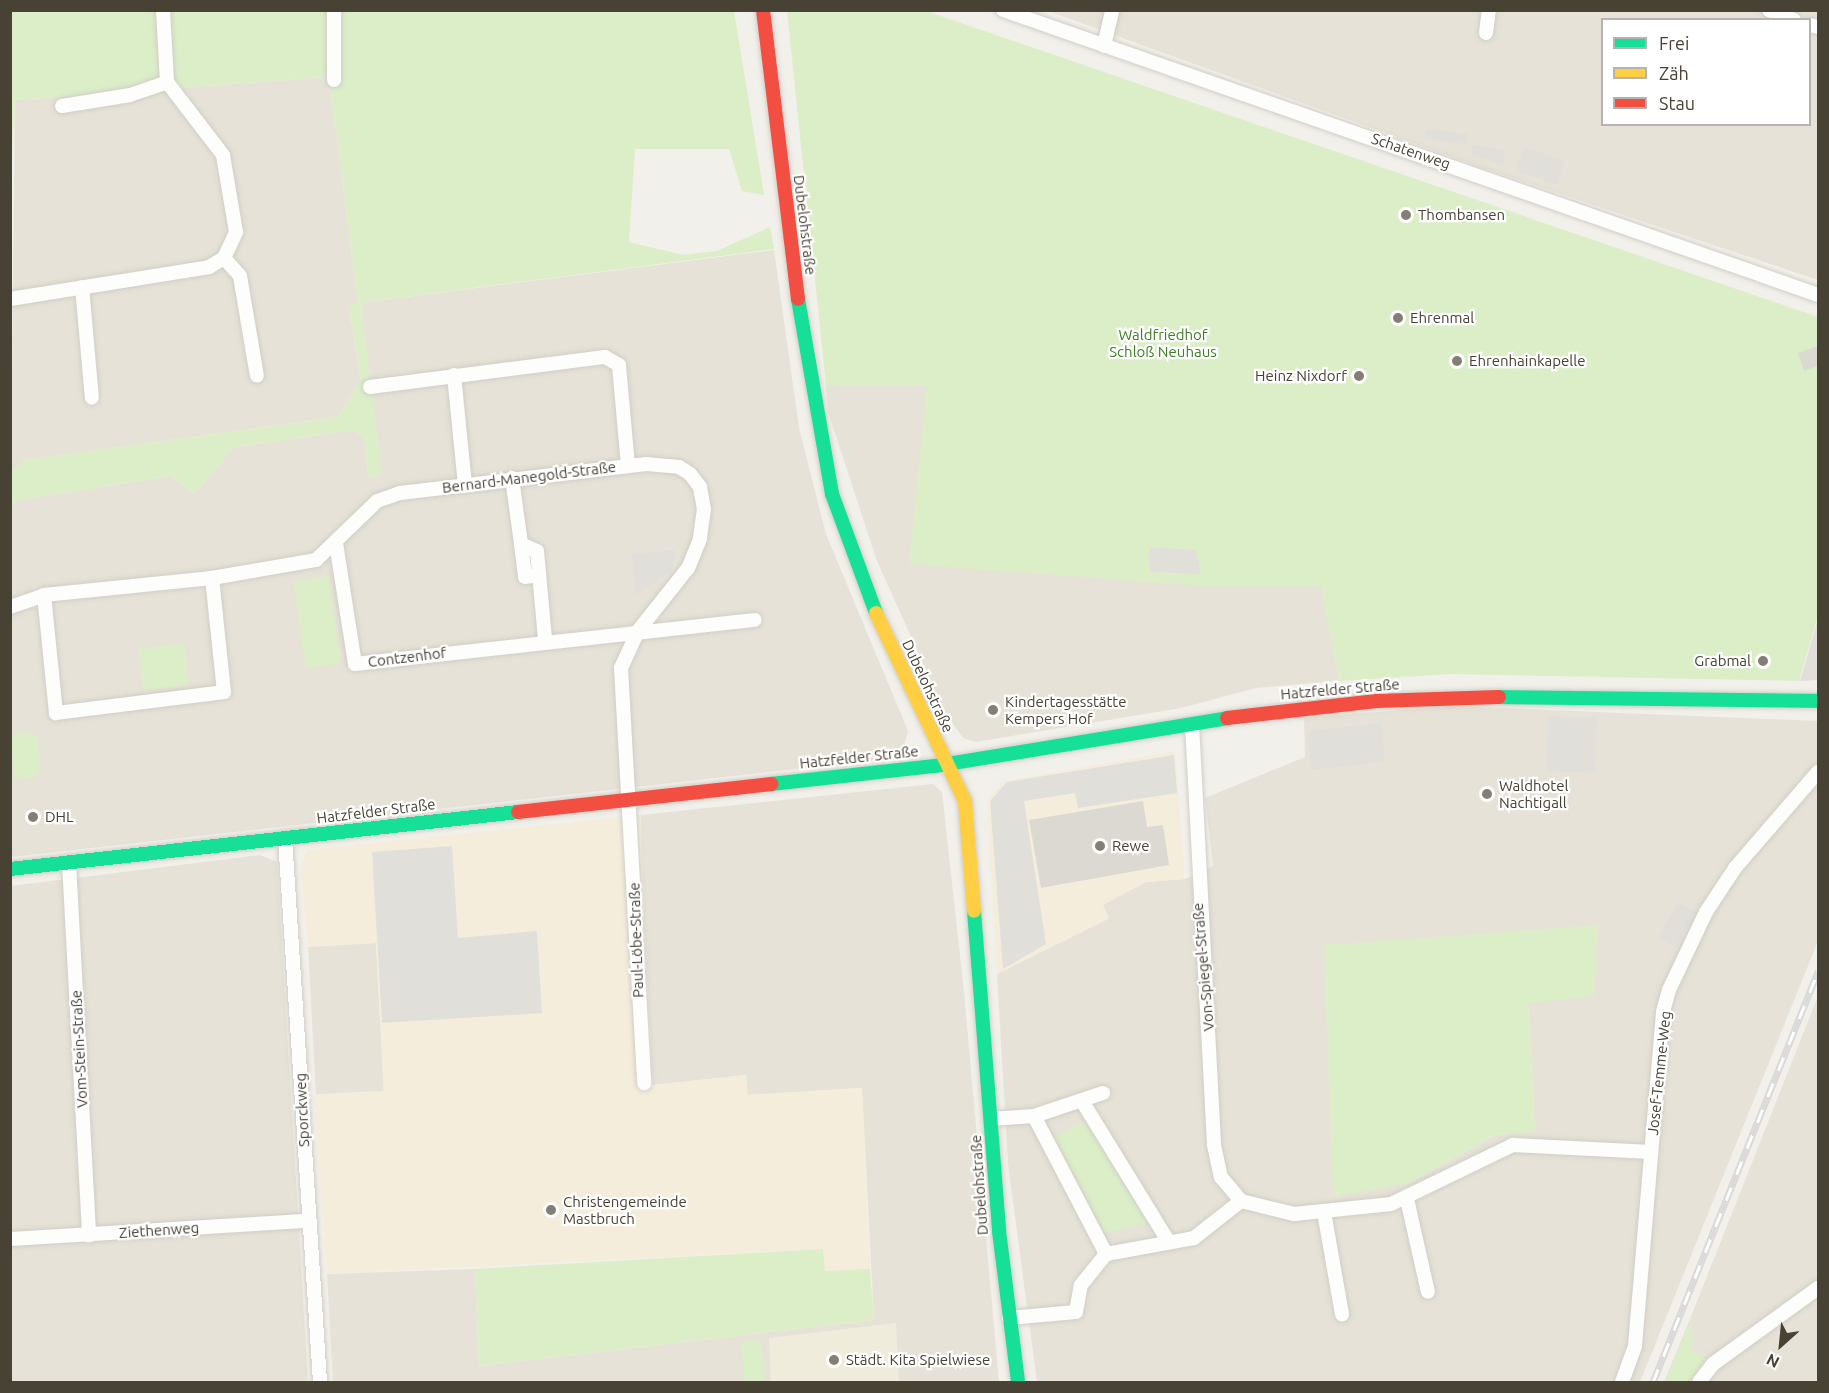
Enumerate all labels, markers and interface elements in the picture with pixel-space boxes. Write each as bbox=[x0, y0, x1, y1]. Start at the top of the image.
legend bbox=[1601, 18, 1811, 126]
text: Frei bbox=[1659, 33, 1689, 53]
text: Zäh bbox=[1659, 63, 1689, 83]
text: Stau bbox=[1659, 93, 1695, 113]
street label: Schatenweg bbox=[1369, 129, 1453, 173]
street label: Dubelohstraße bbox=[790, 174, 820, 276]
place label: Thombansen bbox=[1418, 206, 1505, 224]
marker: Thombansen bbox=[1399, 208, 1413, 222]
place label: Ehrenmal bbox=[1410, 309, 1474, 327]
marker: Ehrenmal bbox=[1391, 311, 1405, 325]
park label: Waldfriedhof Schloß Neuhaus bbox=[1109, 325, 1217, 360]
place label: Ehrenhainkapelle bbox=[1469, 352, 1585, 370]
marker: Ehrenhainkapelle bbox=[1450, 354, 1464, 368]
place label: Heinz Nixdorf bbox=[1255, 367, 1347, 385]
marker: Heinz Nixdorf bbox=[1352, 369, 1366, 383]
street label: Bernard-Manegold-Straße bbox=[441, 457, 617, 497]
street label: Dubelohstraße bbox=[899, 637, 957, 735]
street label: Contzenhof bbox=[367, 643, 447, 671]
place label: Grabmal bbox=[1694, 652, 1751, 670]
marker: Grabmal bbox=[1756, 654, 1770, 668]
street label: Hatzfelder Straße bbox=[1280, 675, 1400, 703]
place label: Kindertagesstätte Kempers Hof bbox=[1005, 692, 1126, 727]
marker: Kindertagesstätte Kempers Hof bbox=[986, 703, 1000, 717]
street label: Hatzfelder Straße bbox=[799, 742, 919, 772]
place label: Waldhotel Nachtigall bbox=[1499, 776, 1568, 811]
marker: Waldhotel Nachtigall bbox=[1480, 787, 1494, 801]
street label: Hatzfelder Straße bbox=[316, 795, 436, 827]
place label: DHL bbox=[45, 808, 74, 826]
marker: DHL bbox=[26, 810, 40, 824]
place label: Rewe bbox=[1112, 837, 1149, 855]
marker: Rewe bbox=[1093, 839, 1107, 853]
street label: Paul-Löbe-Straße bbox=[625, 882, 647, 998]
street label: Von-Spiegel-Straße bbox=[1188, 902, 1218, 1032]
street label: Vom-Stein-Straße bbox=[67, 990, 91, 1108]
street label: Josef-Temme-Weg bbox=[1644, 1010, 1674, 1136]
street label: Sporckweg bbox=[291, 1072, 313, 1148]
street label: Dubelohstraße bbox=[967, 1134, 991, 1236]
place label: Christengemeinde Mastbruch bbox=[563, 1192, 687, 1227]
marker: Christengemeinde Mastbruch bbox=[544, 1203, 558, 1217]
street label: Ziethenweg bbox=[118, 1218, 200, 1242]
north arrow bbox=[1751, 1315, 1811, 1375]
text: N bbox=[1763, 1350, 1782, 1372]
place label: Städt. Kita Spielwiese bbox=[846, 1351, 990, 1369]
marker: Städt. Kita Spielwiese bbox=[827, 1353, 841, 1367]

